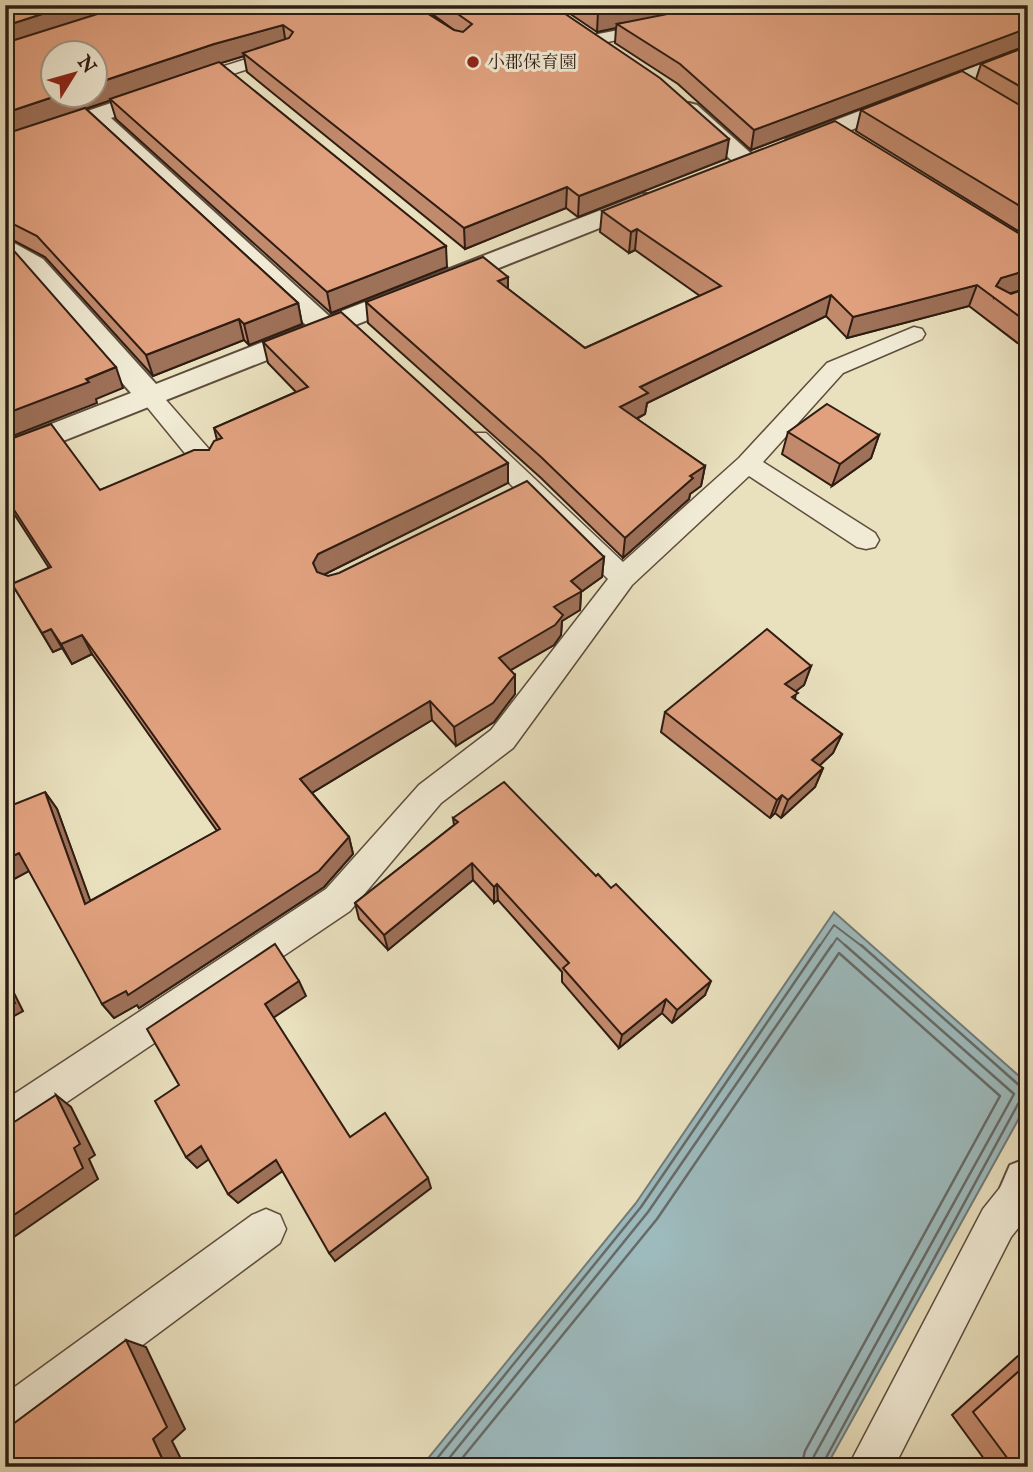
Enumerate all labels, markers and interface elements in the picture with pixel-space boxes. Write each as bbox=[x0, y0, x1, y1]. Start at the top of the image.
north arrow bbox=[38, 38, 108, 108]
text: N bbox=[71, 50, 101, 79]
place label: 小郡保育園 bbox=[487, 52, 577, 75]
marker: 小郡保育園 bbox=[465, 54, 481, 70]

